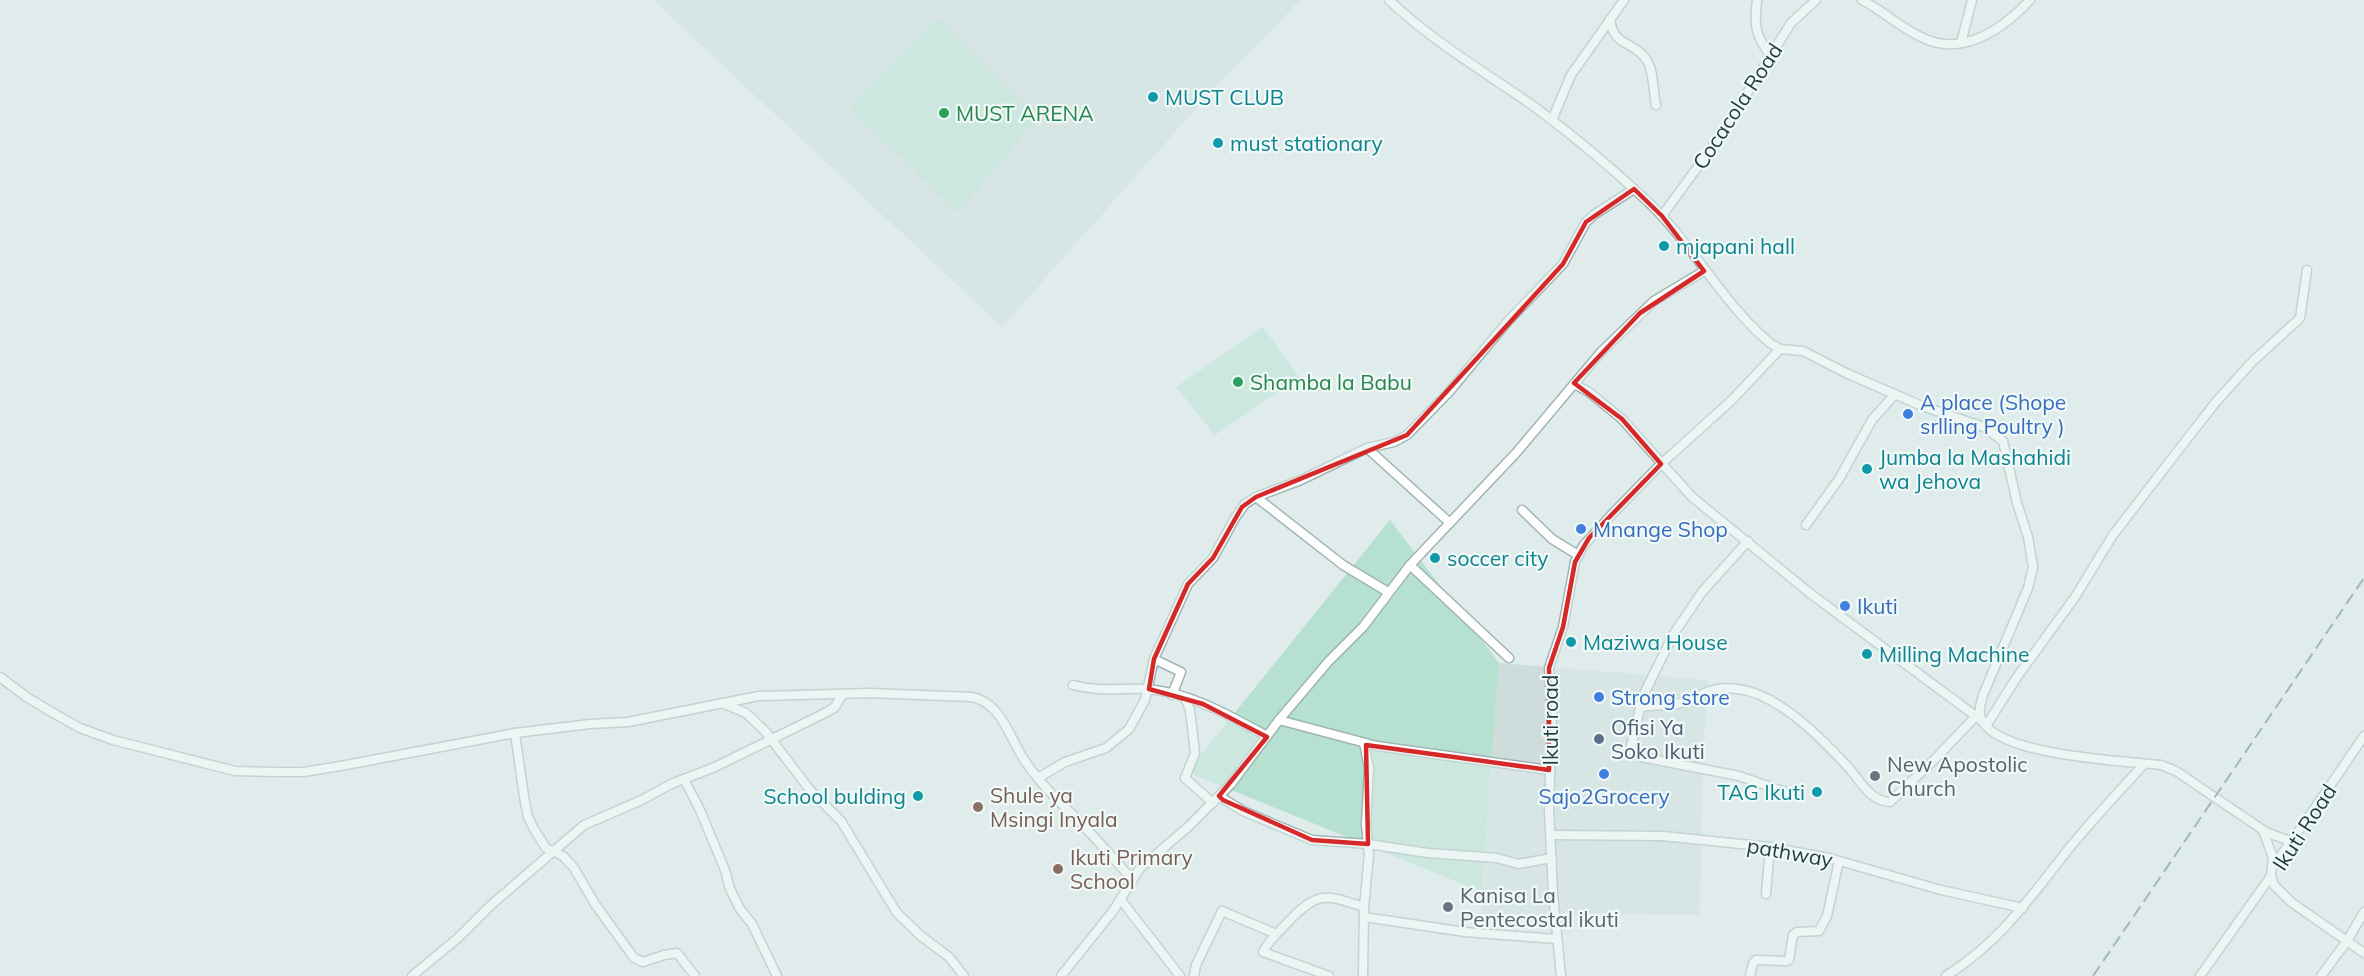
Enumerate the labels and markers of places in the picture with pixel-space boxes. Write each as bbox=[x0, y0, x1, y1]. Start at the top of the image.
place label: MUST CLUB bbox=[1165, 84, 1284, 110]
marker: MUST CLUB bbox=[1146, 90, 1160, 104]
place label: MUST ARENA bbox=[956, 100, 1094, 126]
marker: MUST ARENA bbox=[937, 106, 951, 120]
place label: must stationary bbox=[1230, 130, 1383, 156]
marker: must stationary bbox=[1211, 136, 1225, 150]
place label: mjapani hall bbox=[1676, 233, 1795, 259]
marker: mjapani hall bbox=[1657, 239, 1671, 253]
place label: Shamba la Babu bbox=[1250, 369, 1412, 395]
marker: Shamba la Babu bbox=[1231, 375, 1245, 389]
place label: A place (Shope srlling Poultry ) bbox=[1920, 389, 2066, 439]
marker: A place (Shope srlling Poultry ) bbox=[1901, 407, 1915, 421]
place label: Jumba la Mashahidi wa Jehova bbox=[1879, 444, 2071, 494]
marker: Jumba la Mashahidi wa Jehova bbox=[1860, 462, 1874, 476]
place label: Mnange Shop bbox=[1593, 516, 1728, 542]
marker: Mnange Shop bbox=[1574, 522, 1588, 536]
place label: soccer city bbox=[1447, 545, 1548, 571]
marker: soccer city bbox=[1428, 551, 1442, 565]
place label: Ikuti bbox=[1857, 593, 1898, 619]
marker: Ikuti bbox=[1838, 599, 1852, 613]
place label: Maziwa House bbox=[1583, 629, 1728, 655]
marker: Maziwa House bbox=[1564, 635, 1578, 649]
place label: Milling Machine bbox=[1879, 641, 2030, 667]
marker: Milling Machine bbox=[1860, 647, 1874, 661]
place label: Strong store bbox=[1611, 684, 1730, 710]
marker: Strong store bbox=[1592, 690, 1606, 704]
place label: Ofisi Ya Soko Ikuti bbox=[1611, 714, 1705, 764]
marker: Ofisi Ya Soko Ikuti bbox=[1592, 732, 1606, 746]
place label: New Apostolic Church bbox=[1887, 751, 2028, 801]
marker: Sajo2Grocery bbox=[1597, 767, 1611, 781]
marker: New Apostolic Church bbox=[1868, 769, 1882, 783]
place label: TAG Ikuti bbox=[1717, 779, 1805, 805]
place label: Shule ya Msingi Inyala bbox=[990, 782, 1118, 832]
place label: School bulding bbox=[763, 783, 906, 809]
place label: Sajo2Grocery bbox=[1538, 783, 1670, 809]
marker: TAG Ikuti bbox=[1810, 785, 1824, 799]
marker: School bulding bbox=[911, 789, 925, 803]
marker: Shule ya Msingi Inyala bbox=[971, 800, 985, 814]
place label: Ikuti Primary School bbox=[1070, 844, 1193, 894]
marker: Ikuti Primary School bbox=[1051, 862, 1065, 876]
place label: Kanisa La Pentecostal ikuti bbox=[1460, 882, 1619, 932]
marker: Kanisa La Pentecostal ikuti bbox=[1441, 900, 1455, 914]

